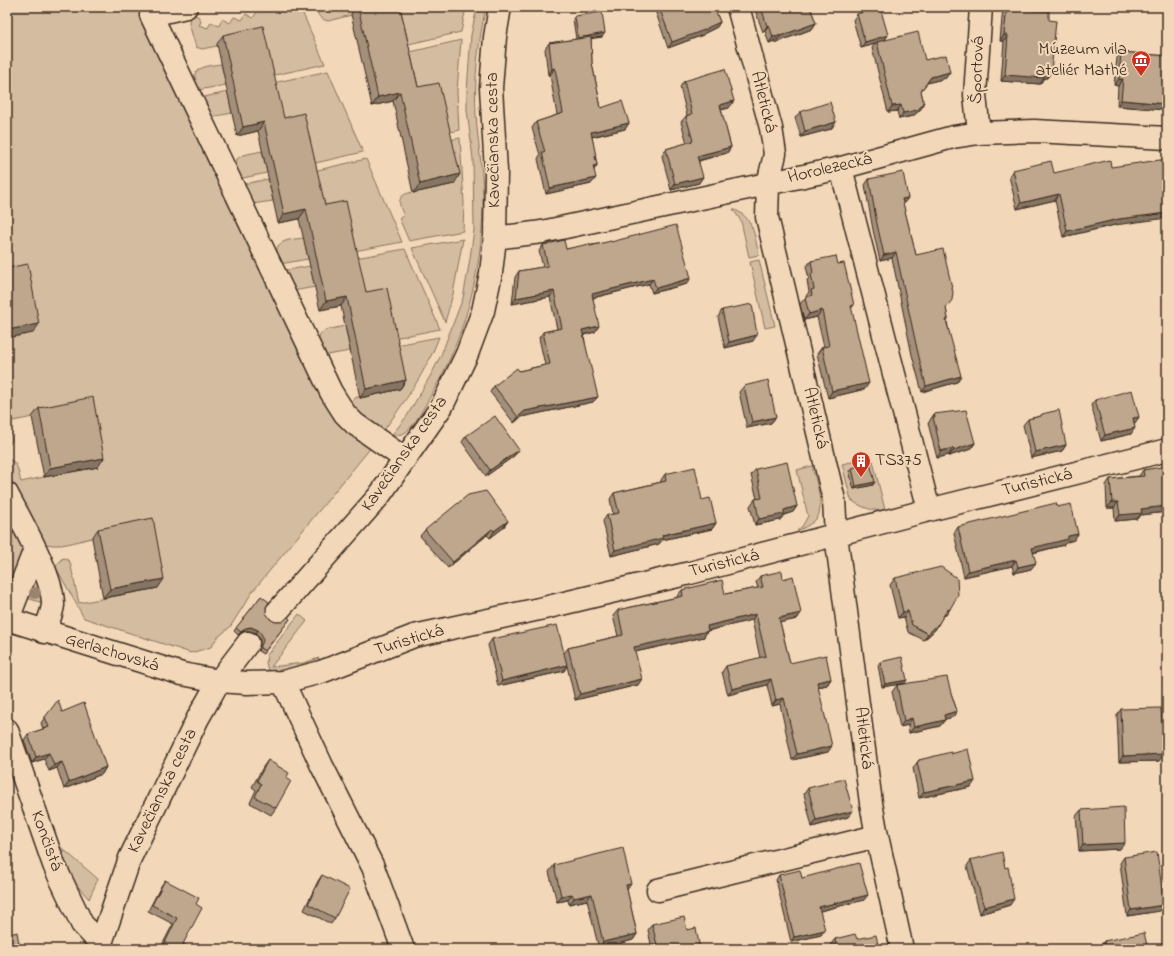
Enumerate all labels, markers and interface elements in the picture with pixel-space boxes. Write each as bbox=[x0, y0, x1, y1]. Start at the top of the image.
street label: Športová bbox=[964, 36, 992, 104]
place label: Múzeum vila ateliér Mathé bbox=[1035, 37, 1128, 84]
museum icon: Múzeum vila ateliér Mathé bbox=[1130, 49, 1152, 77]
street label: Atletická bbox=[743, 69, 783, 135]
street label: Kavečianska cesta bbox=[480, 72, 508, 208]
street label: Horolezecká bbox=[785, 147, 875, 191]
street label: Atletická bbox=[795, 385, 835, 451]
street label: Kavečianska cesta bbox=[355, 391, 455, 517]
place label: TS375 bbox=[875, 448, 922, 474]
building icon: TS375 bbox=[850, 450, 872, 478]
street label: Turistická bbox=[999, 462, 1075, 504]
street label: Turistická bbox=[686, 543, 762, 585]
street label: Turistická bbox=[371, 618, 447, 664]
street label: Gerlachovská bbox=[62, 626, 162, 680]
street label: Atletická bbox=[846, 705, 880, 771]
street label: Kavečianska cesta bbox=[121, 724, 205, 858]
street label: Končistá bbox=[23, 807, 69, 875]

